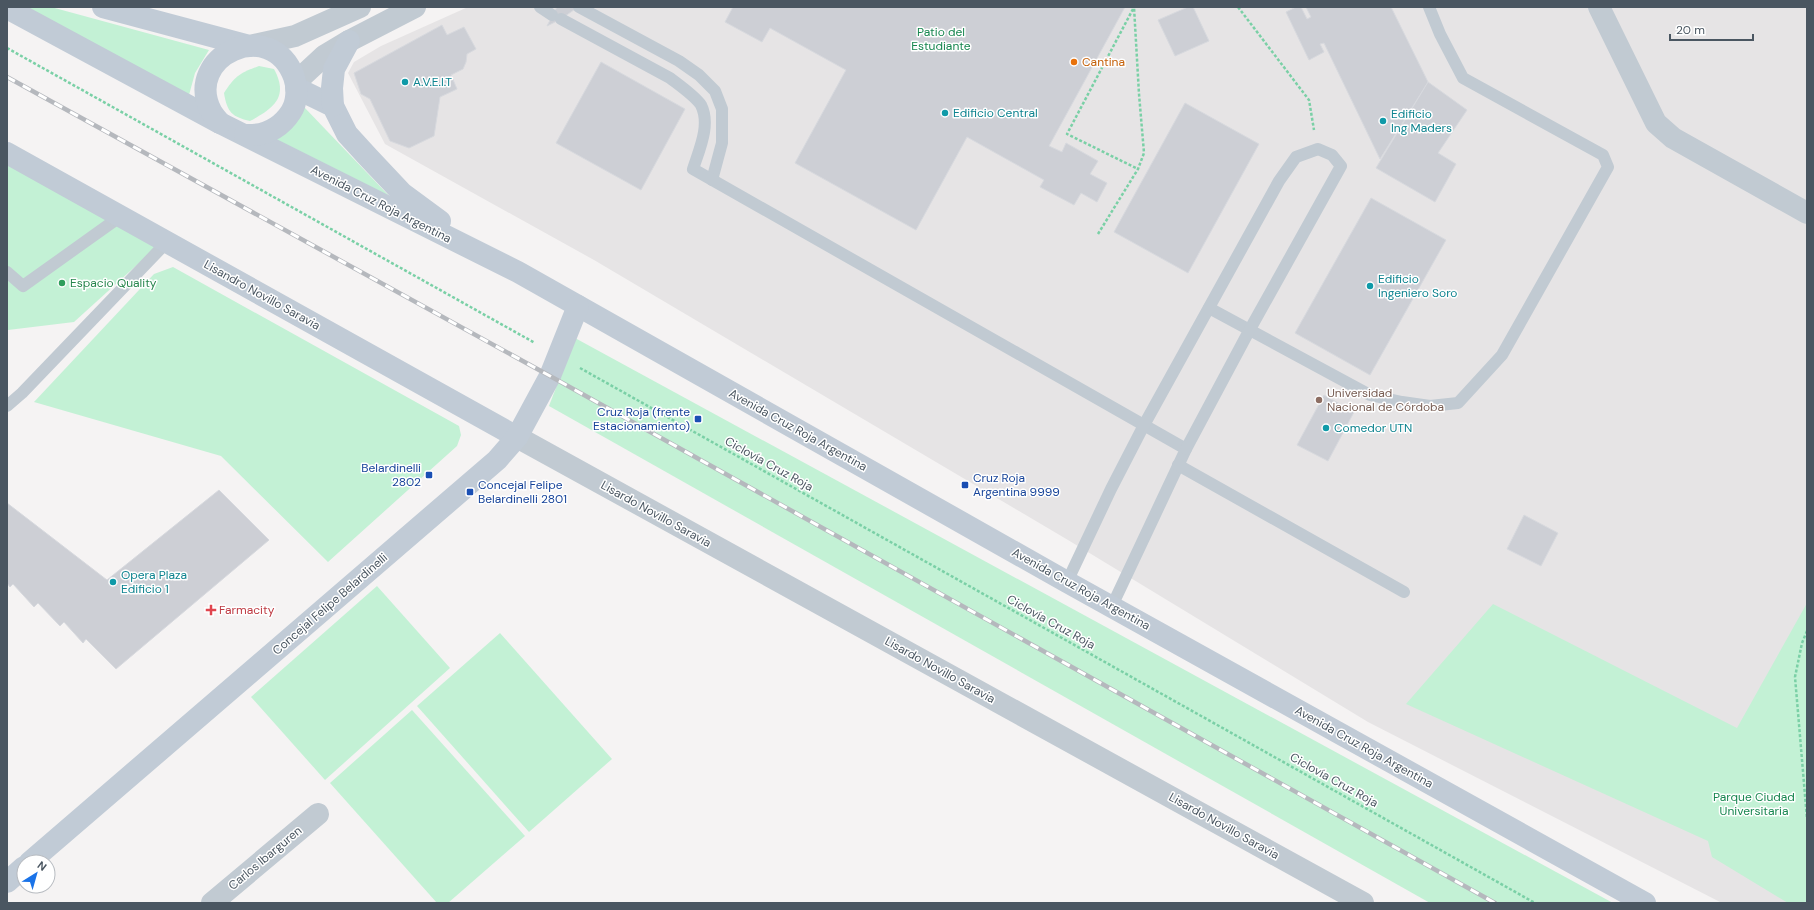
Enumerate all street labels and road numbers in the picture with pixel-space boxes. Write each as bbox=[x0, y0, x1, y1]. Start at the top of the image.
street label: Avenida Cruz Roja Argentina bbox=[308, 162, 454, 246]
street label: Lisandro Novillo Saravia bbox=[201, 256, 323, 334]
street label: Avenida Cruz Roja Argentina bbox=[726, 385, 870, 475]
street label: Ciclovía Cruz Roja bbox=[722, 433, 816, 495]
street label: Lisardo Novillo Saravia bbox=[598, 477, 714, 551]
street label: Avenida Cruz Roja Argentina bbox=[1009, 544, 1153, 634]
street label: Concejal Felipe Belardinelli bbox=[269, 550, 391, 658]
street label: Ciclovía Cruz Roja bbox=[1004, 591, 1098, 653]
street label: Lisardo Novillo Saravia bbox=[882, 633, 998, 707]
street label: Avenida Cruz Roja Argentina bbox=[1292, 702, 1436, 792]
street label: Ciclovía Cruz Roja bbox=[1287, 749, 1381, 811]
street label: Lisardo Novillo Saravia bbox=[1166, 789, 1282, 863]
street label: Carlos Ibarguren bbox=[225, 822, 305, 893]

